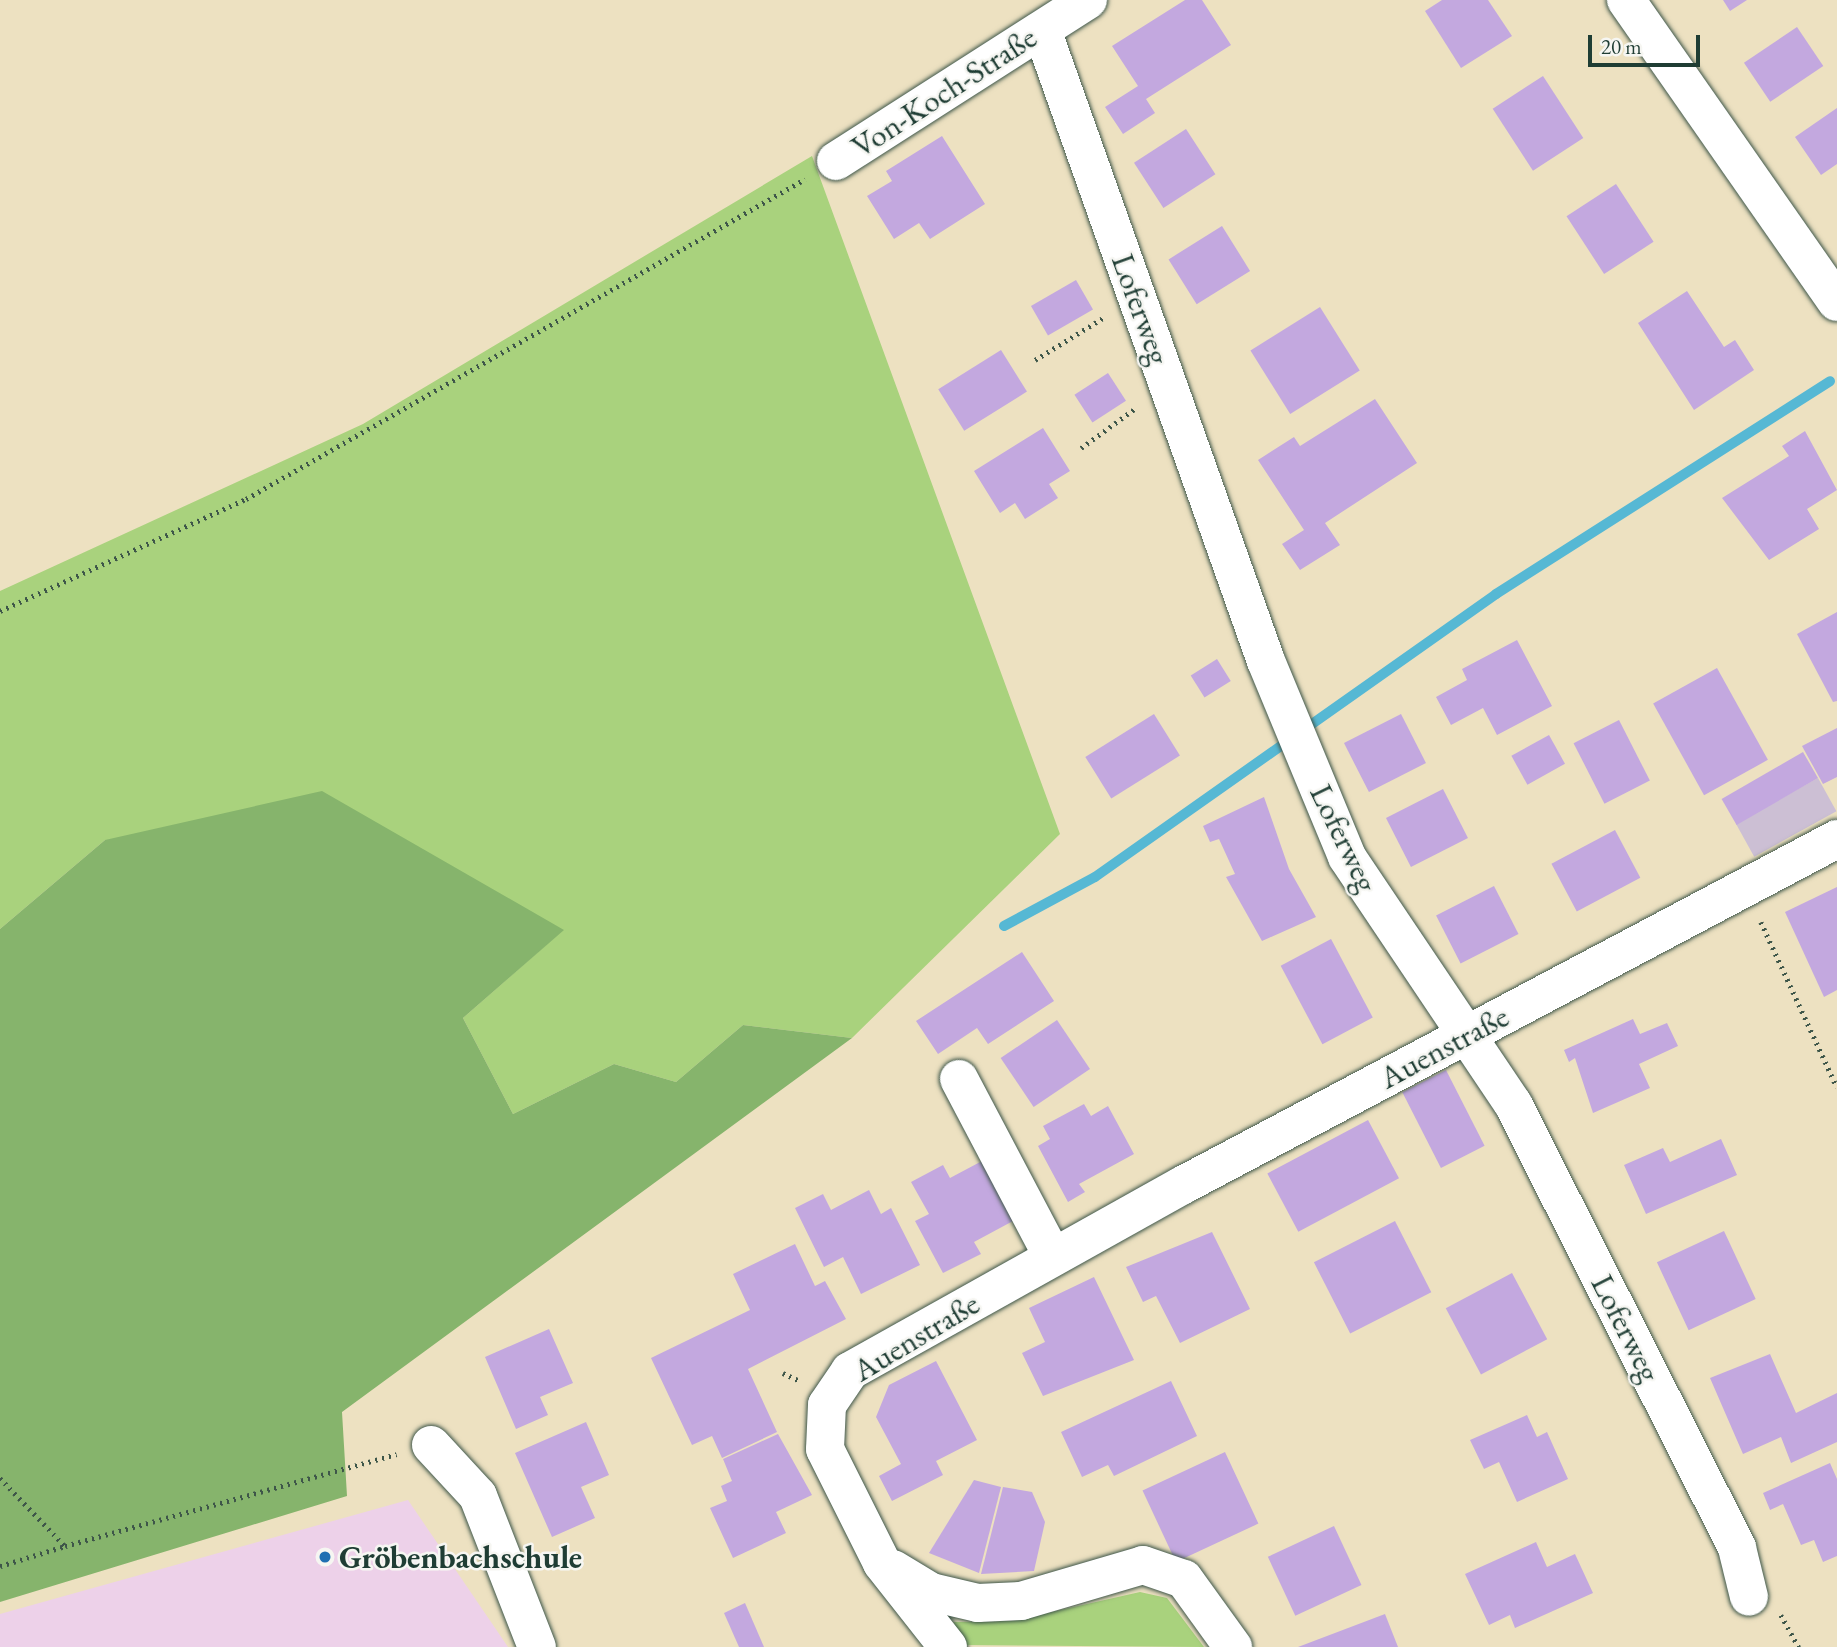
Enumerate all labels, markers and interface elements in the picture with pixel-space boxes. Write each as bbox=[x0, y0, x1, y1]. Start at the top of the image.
street label: Von-Koch-Straße bbox=[844, 18, 1044, 166]
scale bar bbox=[1592, 21, 1704, 65]
text: 20 m bbox=[1601, 33, 1642, 60]
street label: Loferweg bbox=[1103, 249, 1179, 369]
street label: Loferweg bbox=[1302, 778, 1386, 898]
street label: Auenstraße bbox=[1373, 997, 1515, 1097]
street label: Loferweg bbox=[1583, 1268, 1669, 1388]
street label: Auenstraße bbox=[846, 1284, 986, 1390]
place label: Gröbenbachschule bbox=[339, 1538, 582, 1576]
marker: Gröbenbachschule bbox=[317, 1549, 333, 1565]

